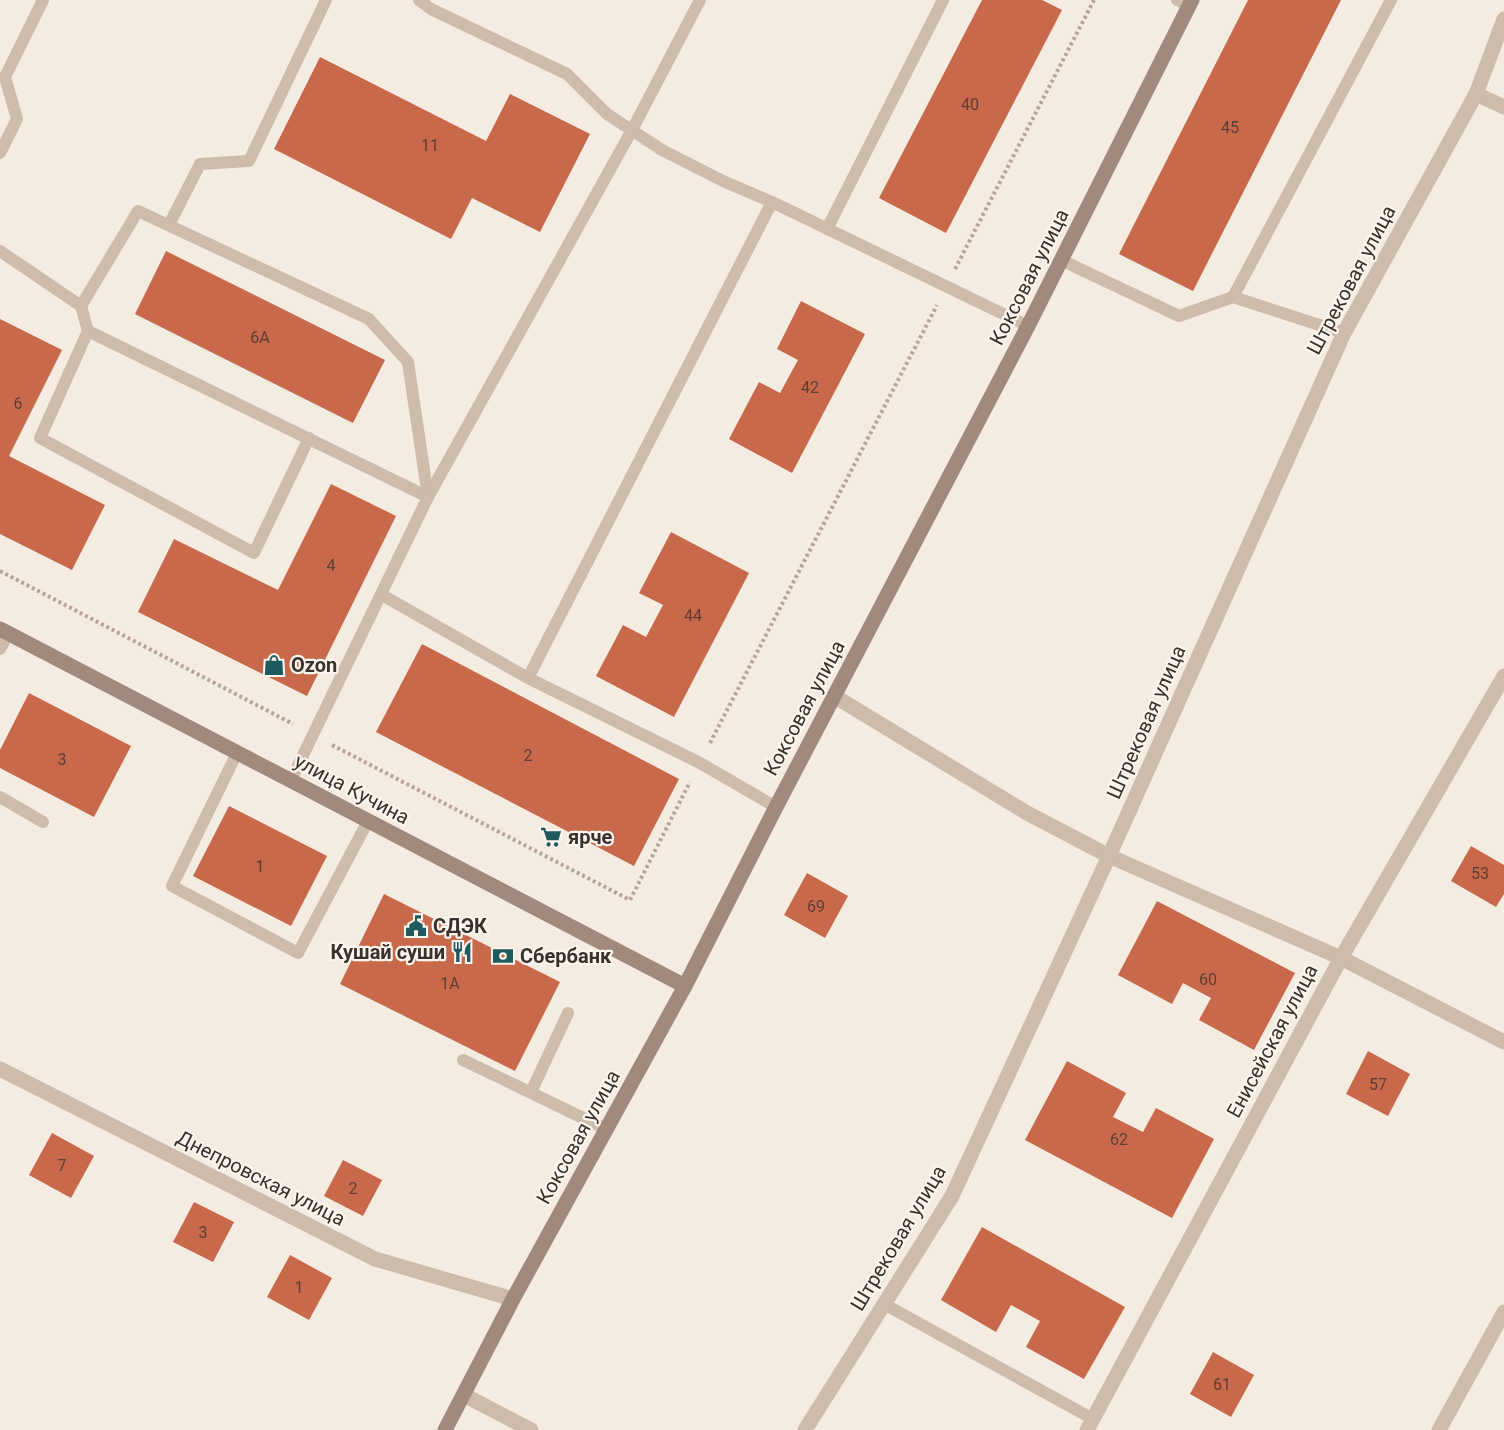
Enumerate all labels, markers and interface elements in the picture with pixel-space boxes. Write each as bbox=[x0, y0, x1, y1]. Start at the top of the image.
house number: 40 bbox=[961, 95, 979, 114]
house number: 45 bbox=[1221, 118, 1239, 137]
house number: 11 bbox=[421, 136, 439, 155]
street label: Штрековая улица bbox=[1302, 201, 1400, 359]
street label: Коксовая улица bbox=[984, 205, 1074, 349]
house number: 6А bbox=[250, 328, 270, 347]
house number: 42 bbox=[801, 378, 819, 397]
house number: 6 bbox=[14, 394, 23, 413]
house number: 4 bbox=[327, 556, 336, 575]
house number: 44 bbox=[684, 606, 702, 625]
street label: Коксовая улица bbox=[758, 636, 850, 780]
street label: Штрековая улица bbox=[1101, 642, 1191, 802]
shop icon: Ozon bbox=[262, 653, 286, 677]
place label: Ozon bbox=[291, 653, 337, 677]
house number: 2 bbox=[524, 746, 533, 765]
street label: улица Кучина bbox=[290, 749, 414, 829]
house number: 3 bbox=[58, 750, 67, 769]
supermarket icon: ярче bbox=[539, 825, 563, 849]
place label: ярче bbox=[568, 825, 613, 849]
house number: 1 bbox=[256, 857, 265, 876]
house number: 53 bbox=[1471, 864, 1489, 883]
house number: 69 bbox=[807, 897, 825, 916]
public building icon: СДЭК bbox=[404, 914, 428, 938]
place label: СДЭК bbox=[433, 914, 488, 938]
place label: Кушай суши bbox=[330, 940, 445, 964]
restaurant icon: Кушай суши bbox=[450, 940, 474, 964]
bank icon: Сбербанк bbox=[491, 944, 515, 968]
place label: Сбербанк bbox=[520, 944, 612, 968]
street label: Енисейская улица bbox=[1221, 960, 1323, 1122]
house number: 60 bbox=[1199, 970, 1217, 989]
house number: 1А bbox=[440, 974, 460, 993]
street label: Коксовая улица bbox=[531, 1066, 625, 1208]
house number: 57 bbox=[1369, 1075, 1387, 1094]
street label: Днепровская улица bbox=[173, 1125, 349, 1231]
house number: 62 bbox=[1110, 1130, 1128, 1149]
house number: 7 bbox=[58, 1156, 67, 1175]
street label: Штрековая улица bbox=[845, 1161, 951, 1315]
house number: 2 bbox=[349, 1179, 358, 1198]
house number: 3 bbox=[199, 1223, 208, 1242]
house number: 1 bbox=[295, 1278, 304, 1297]
house number: 61 bbox=[1213, 1375, 1231, 1394]

